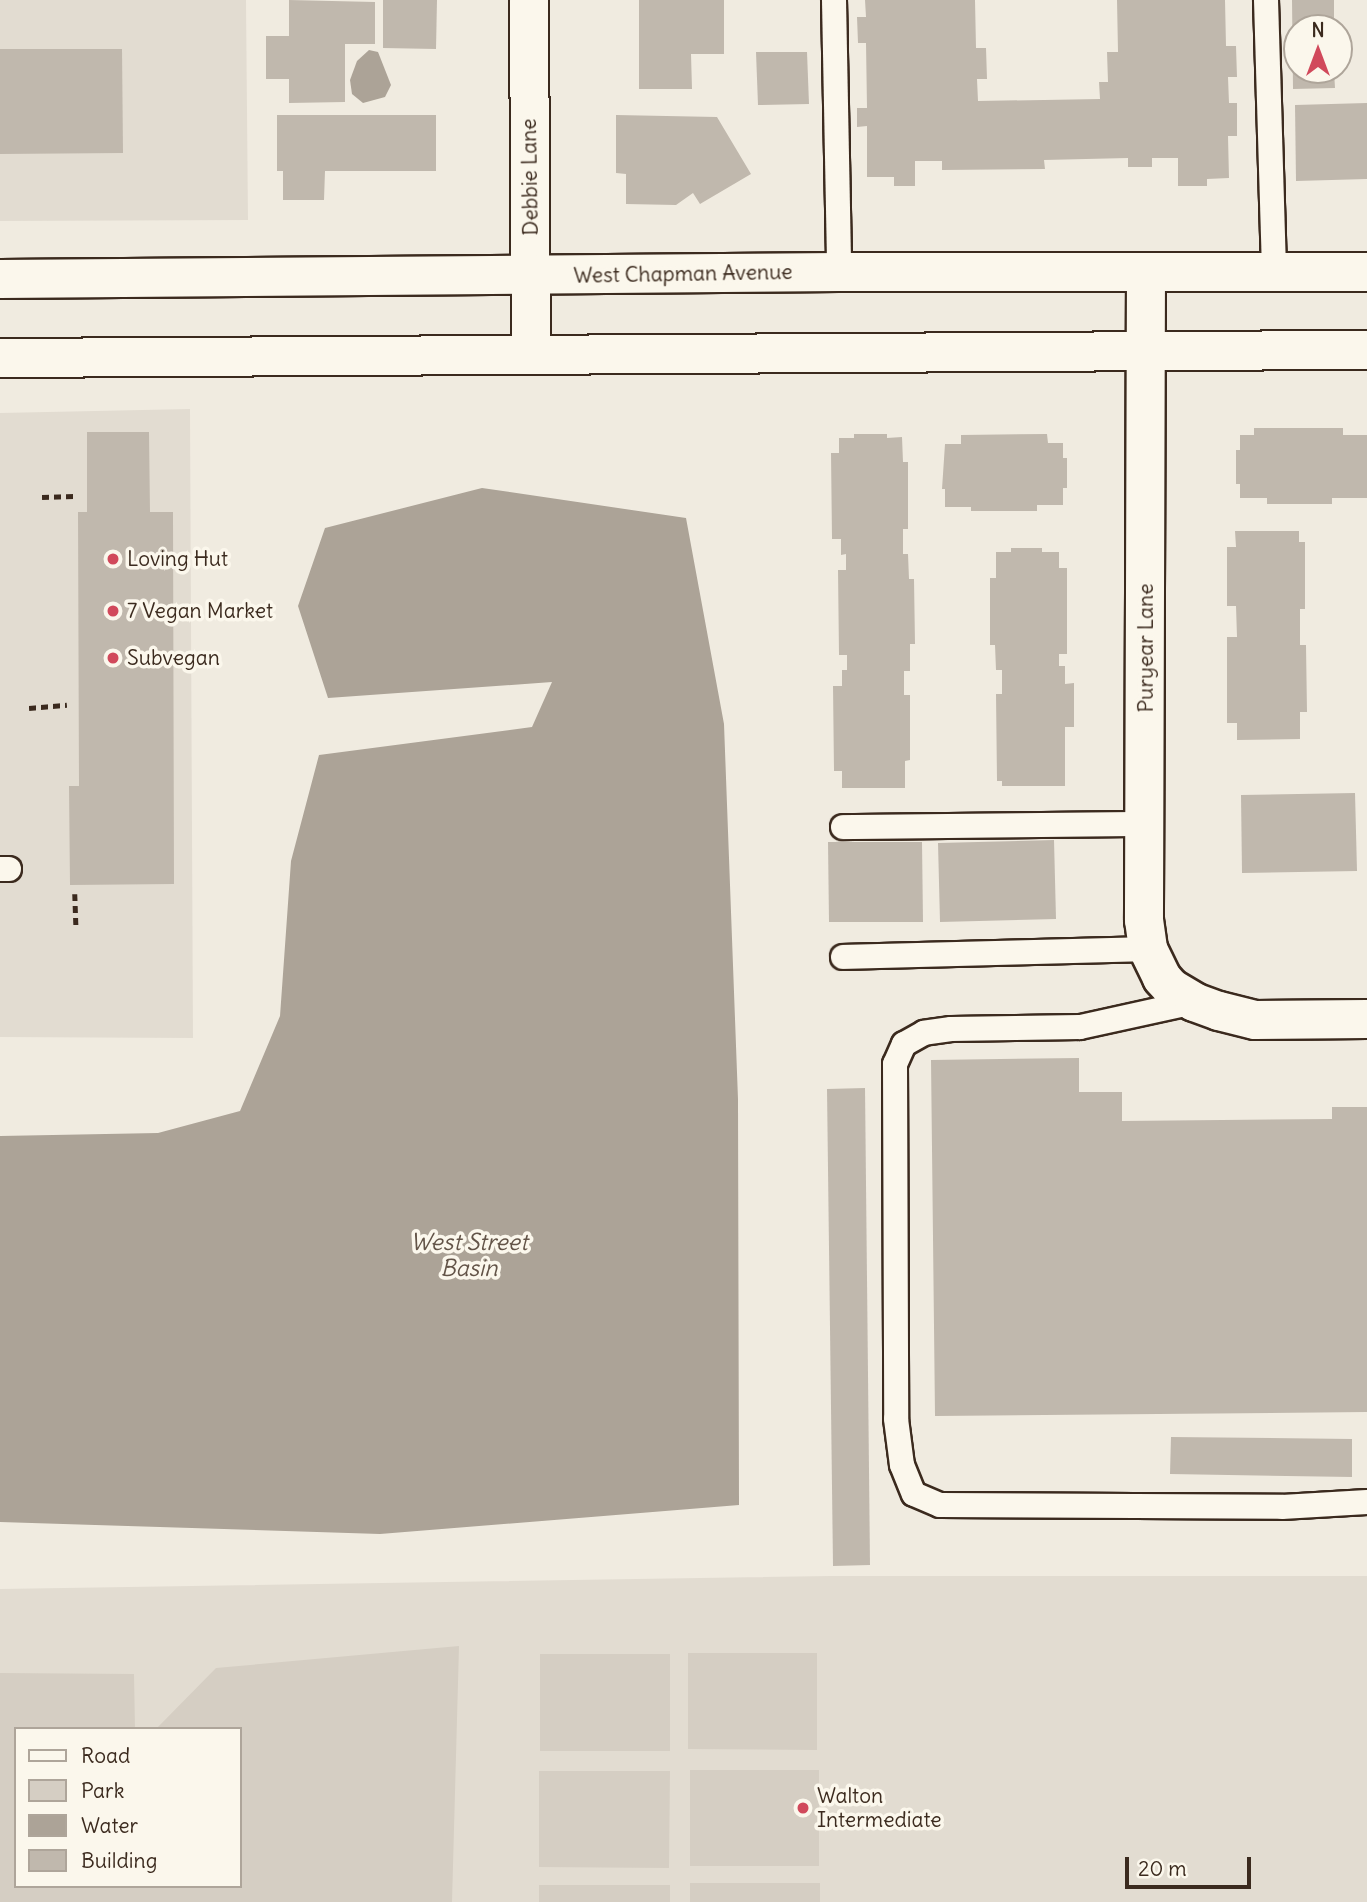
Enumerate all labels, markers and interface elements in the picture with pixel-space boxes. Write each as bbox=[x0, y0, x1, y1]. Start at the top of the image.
north arrow bbox=[1283, 14, 1353, 84]
text: N bbox=[1311, 18, 1325, 42]
street label: Debbie Lane bbox=[516, 118, 544, 236]
street label: West Chapman Avenue bbox=[573, 259, 793, 289]
place label: Loving Hut bbox=[127, 546, 228, 572]
marker: Loving Hut bbox=[105, 551, 121, 567]
street label: Puryear Lane bbox=[1133, 583, 1159, 713]
place label: 7 Vegan Market bbox=[127, 598, 273, 624]
marker: 7 Vegan Market bbox=[105, 603, 121, 619]
place label: Subvegan bbox=[127, 645, 220, 671]
marker: Subvegan bbox=[105, 650, 121, 666]
water label: West Street Basin bbox=[410, 1228, 528, 1282]
legend bbox=[14, 1727, 242, 1888]
text: Road bbox=[81, 1742, 130, 1769]
text: Park bbox=[81, 1777, 124, 1804]
place label: Walton Intermediate bbox=[817, 1783, 942, 1833]
marker: Walton Intermediate bbox=[795, 1800, 811, 1816]
text: Water bbox=[81, 1812, 138, 1839]
scale bar bbox=[1129, 1842, 1255, 1886]
text: Building bbox=[81, 1847, 157, 1874]
text: 20 m bbox=[1138, 1855, 1187, 1882]

